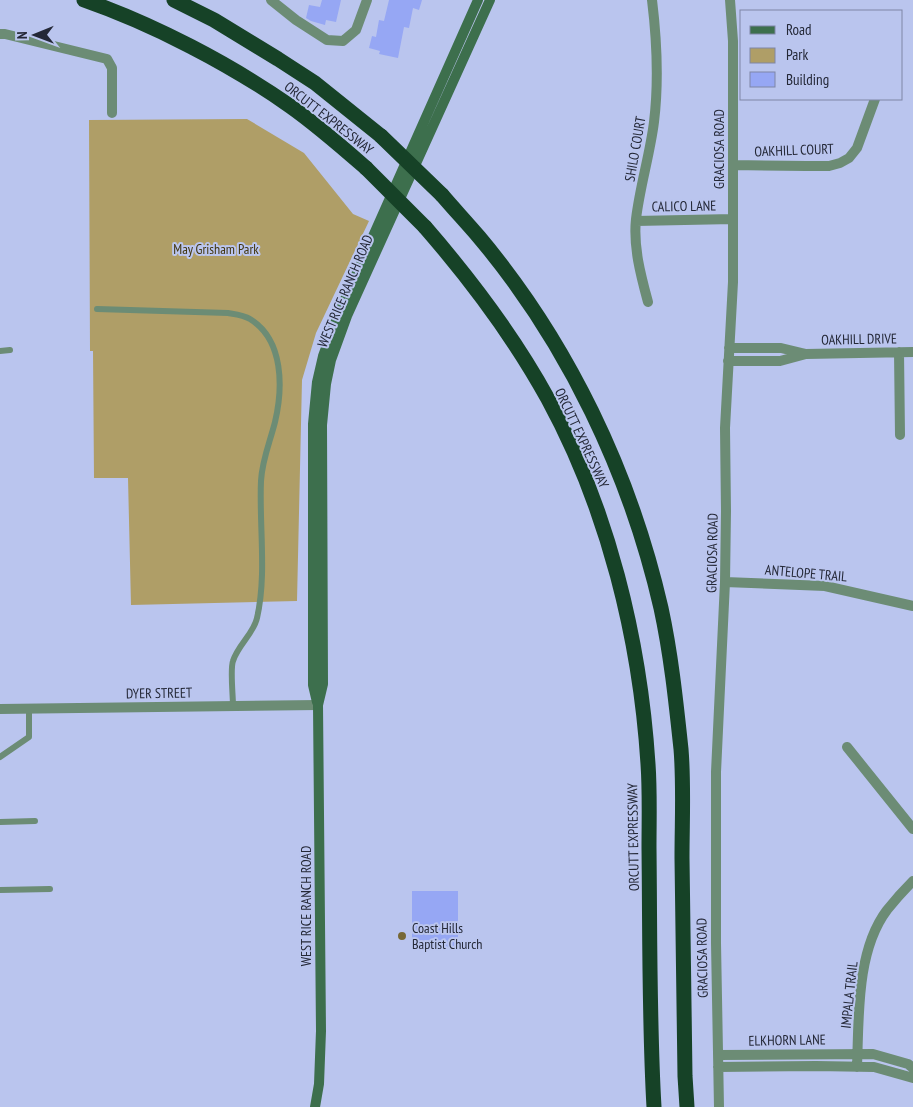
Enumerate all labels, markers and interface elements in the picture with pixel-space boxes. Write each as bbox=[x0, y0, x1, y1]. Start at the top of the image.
north arrow bbox=[10, 10, 60, 60]
legend bbox=[740, 10, 903, 100]
text: Road bbox=[786, 20, 812, 39]
text: N bbox=[13, 31, 31, 39]
text: Park bbox=[786, 45, 808, 64]
text: Building bbox=[786, 70, 829, 89]
street label: ORCUTT EXPRESSWAY bbox=[281, 78, 378, 159]
street label: GRACIOSA ROAD bbox=[710, 109, 728, 189]
street label: SHILO COURT bbox=[620, 114, 650, 183]
street label: OAKHILL COURT bbox=[754, 140, 835, 160]
street label: CALICO LANE bbox=[652, 196, 716, 216]
street label: WEST RICE RANCH ROAD bbox=[313, 232, 377, 350]
park label: May Grisham Park bbox=[173, 240, 259, 258]
street label: OAKHILL DRIVE bbox=[821, 329, 897, 349]
street label: ORCUTT EXPRESSWAY bbox=[551, 385, 613, 491]
street label: GRACIOSA ROAD bbox=[702, 513, 722, 593]
street label: ANTELOPE TRAIL bbox=[764, 560, 848, 586]
street label: DYER STREET bbox=[126, 683, 193, 703]
street label: ORCUTT EXPRESSWAY bbox=[623, 782, 643, 891]
street label: WEST RICE RANCH ROAD bbox=[297, 846, 315, 966]
street label: GRACIOSA ROAD bbox=[692, 918, 712, 998]
place label: Coast Hills Baptist Church bbox=[412, 919, 482, 953]
marker: Coast Hills Baptist Church bbox=[396, 930, 408, 942]
street label: IMPALA TRAIL bbox=[837, 960, 861, 1029]
street label: ELKHORN LANE bbox=[748, 1030, 826, 1050]

